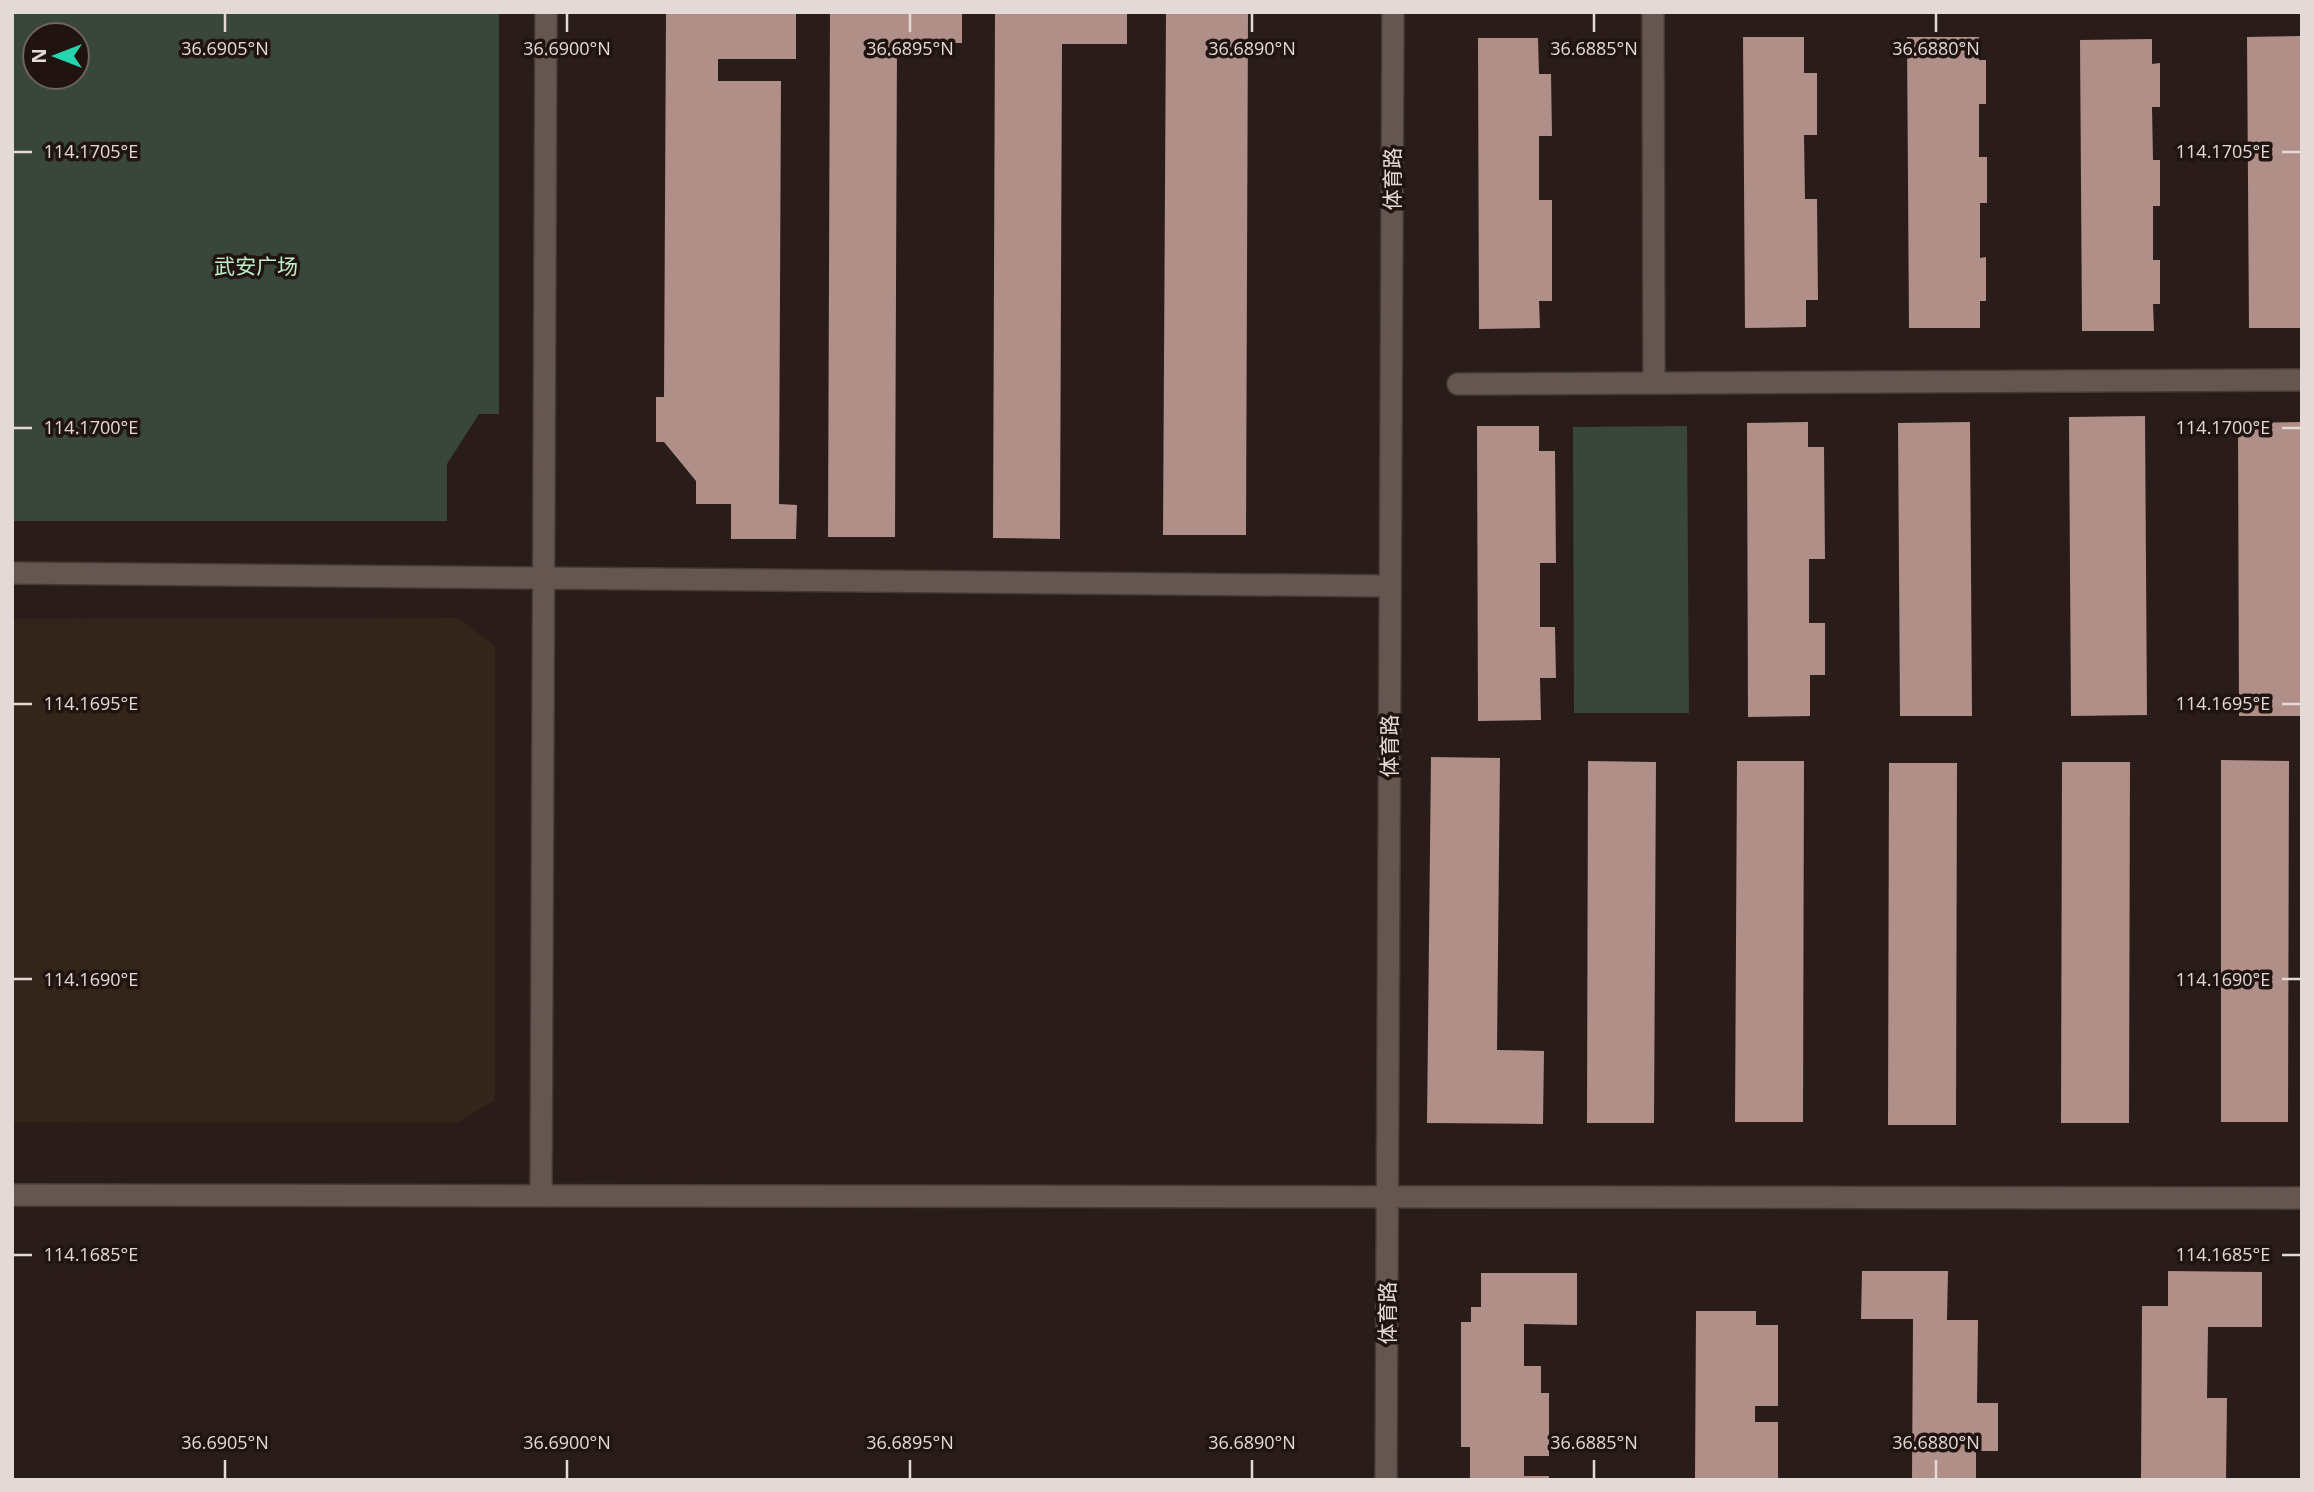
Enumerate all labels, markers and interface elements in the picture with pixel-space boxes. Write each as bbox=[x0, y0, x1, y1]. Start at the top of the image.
north arrow bbox=[21, 21, 91, 91]
text: 36.6905°N bbox=[181, 36, 269, 60]
text: 36.6900°N bbox=[523, 36, 611, 60]
text: 36.6895°N bbox=[866, 36, 954, 60]
text: 36.6890°N bbox=[1208, 36, 1296, 60]
text: 36.6885°N bbox=[1550, 36, 1638, 60]
text: 36.6880°N bbox=[1892, 36, 1980, 60]
text: N bbox=[26, 48, 52, 64]
text: 114.1705°E bbox=[44, 139, 138, 163]
text: 114.1705°E bbox=[2176, 139, 2270, 163]
street label: 体育路 bbox=[1378, 148, 1406, 211]
park label: 武安广场 bbox=[214, 252, 298, 280]
text: 114.1700°E bbox=[44, 415, 138, 439]
text: 114.1700°E bbox=[2176, 415, 2270, 439]
text: 114.1695°E bbox=[44, 691, 138, 715]
text: 114.1695°E bbox=[2176, 691, 2270, 715]
street label: 体育路 bbox=[1375, 715, 1403, 778]
text: 114.1690°E bbox=[44, 967, 138, 991]
text: 114.1690°E bbox=[2176, 967, 2270, 991]
text: 114.1685°E bbox=[44, 1242, 138, 1266]
text: 114.1685°E bbox=[2176, 1242, 2270, 1266]
street label: 体育路 bbox=[1373, 1282, 1401, 1345]
text: 36.6905°N bbox=[181, 1430, 269, 1454]
text: 36.6900°N bbox=[523, 1430, 611, 1454]
text: 36.6895°N bbox=[866, 1430, 954, 1454]
text: 36.6890°N bbox=[1208, 1430, 1296, 1454]
text: 36.6885°N bbox=[1550, 1430, 1638, 1454]
text: 36.6880°N bbox=[1892, 1430, 1980, 1454]

